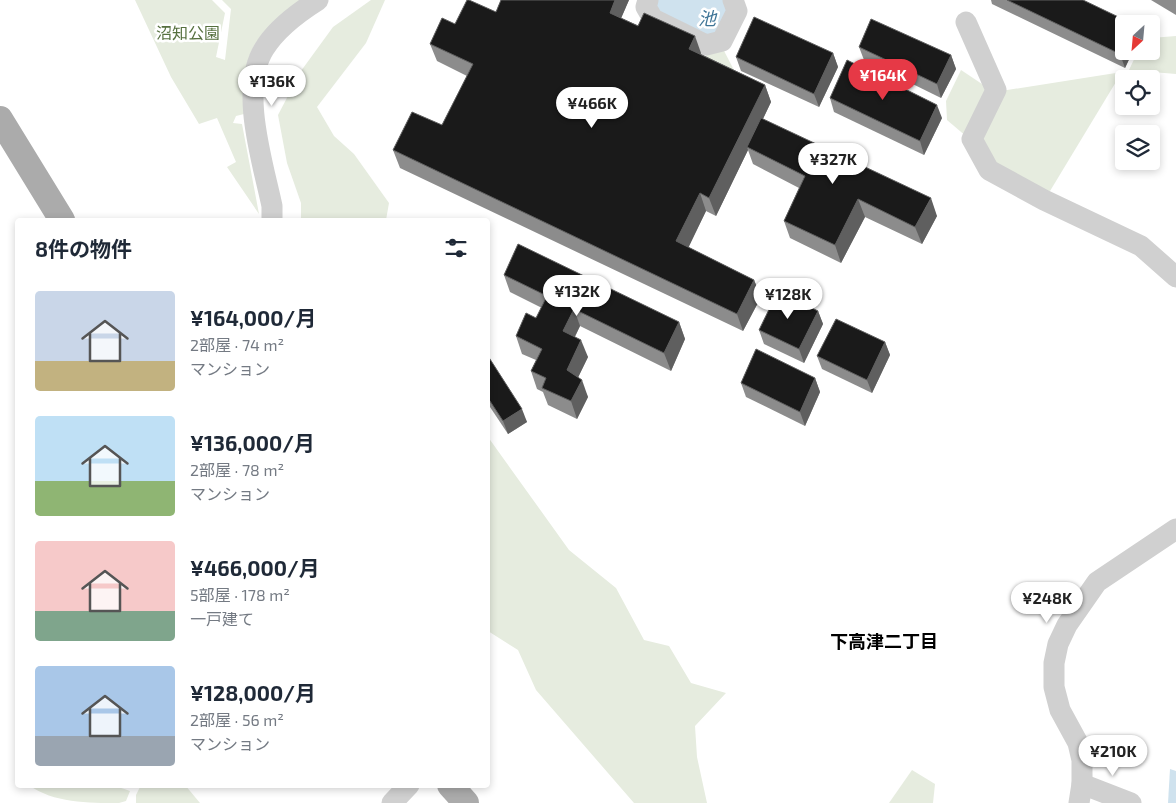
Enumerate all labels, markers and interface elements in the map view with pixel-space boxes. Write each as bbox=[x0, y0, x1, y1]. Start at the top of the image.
water label: 池 bbox=[698, 7, 718, 29]
north arrow bbox=[1115, 15, 1160, 60]
map controls bbox=[1115, 15, 1160, 170]
park label: 沼知公園 bbox=[156, 23, 220, 42]
pin: ¥164K bbox=[848, 58, 918, 101]
pin: ¥136K bbox=[237, 64, 307, 107]
text: ¥164K bbox=[859, 65, 907, 84]
button: locate bbox=[1115, 70, 1160, 115]
text: ¥136K bbox=[249, 71, 295, 90]
pin: ¥466K bbox=[557, 86, 627, 129]
text: ¥466K bbox=[567, 93, 617, 112]
button: layers bbox=[1115, 125, 1160, 170]
pin: ¥327K bbox=[798, 142, 868, 185]
text: ¥327K bbox=[809, 149, 857, 168]
icon: filters bbox=[442, 234, 470, 262]
text: 8件の物件 bbox=[35, 236, 132, 261]
pin: ¥132K bbox=[542, 274, 612, 317]
pin: ¥128K bbox=[753, 278, 823, 320]
text: ¥132K bbox=[554, 281, 600, 300]
text: ¥128K bbox=[765, 284, 811, 303]
text: ¥164,000/月 bbox=[190, 305, 316, 330]
icon: home bbox=[75, 311, 135, 371]
text: 2部屋 · 74 m² bbox=[190, 335, 284, 354]
text: マンション bbox=[190, 359, 270, 378]
text: ¥136,000/月 bbox=[190, 430, 315, 455]
icon: home bbox=[75, 436, 135, 496]
text: 2部屋 · 78 m² bbox=[190, 460, 284, 479]
text: マンション bbox=[190, 484, 270, 503]
text: ¥466,000/月 bbox=[190, 555, 320, 580]
icon: home bbox=[75, 561, 135, 621]
pin: ¥248K bbox=[1012, 582, 1082, 624]
text: 5部屋 · 178 m² bbox=[190, 585, 290, 604]
text: ¥248K bbox=[1022, 588, 1072, 607]
text: 一戸建て bbox=[190, 609, 254, 628]
district label: 下高津二丁目 bbox=[830, 630, 938, 652]
text: ¥128,000/月 bbox=[190, 680, 316, 705]
icon: home bbox=[75, 686, 135, 746]
text: 2部屋 · 56 m² bbox=[190, 710, 284, 729]
text: マンション bbox=[190, 734, 270, 753]
pin: ¥210K bbox=[1078, 734, 1148, 777]
text: ¥210K bbox=[1089, 741, 1137, 760]

